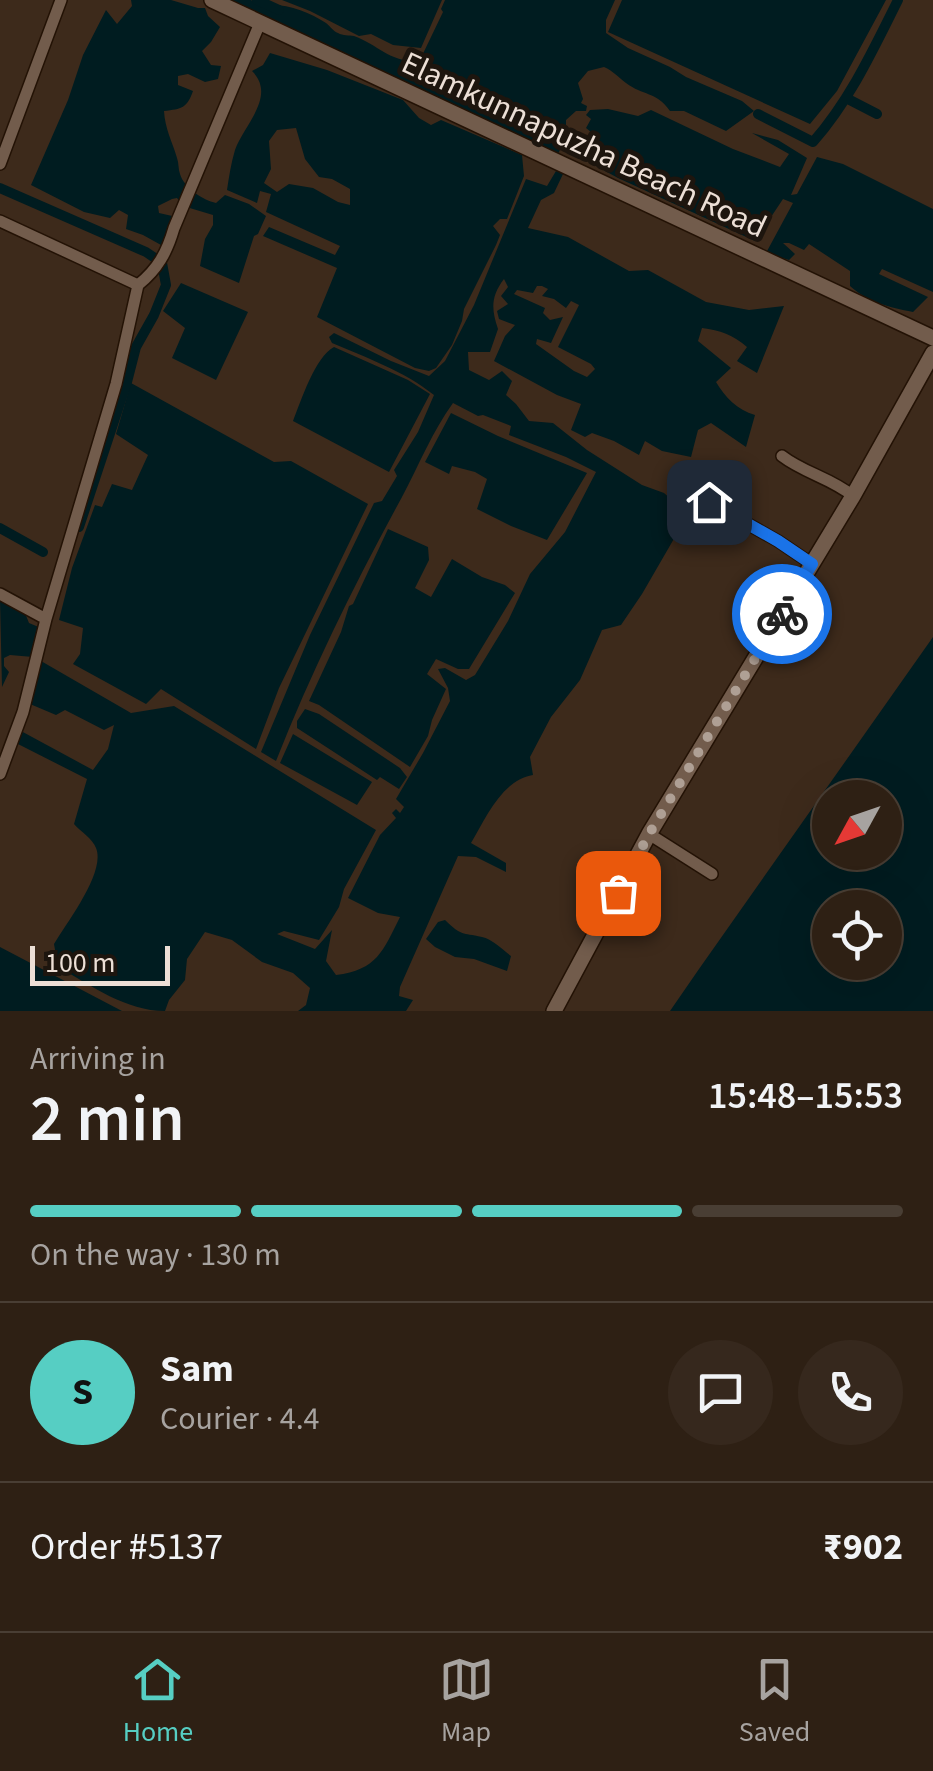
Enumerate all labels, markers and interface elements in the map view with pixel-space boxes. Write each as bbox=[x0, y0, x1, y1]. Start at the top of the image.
street label: Elamkunnapuzha Beach Road bbox=[394, 40, 774, 250]
pin bbox=[667, 460, 752, 545]
icon: home bbox=[682, 475, 737, 530]
courier bbox=[732, 564, 832, 664]
icon: bike bbox=[755, 587, 810, 642]
north arrow bbox=[812, 780, 902, 870]
map controls bbox=[812, 780, 902, 980]
pin bbox=[576, 851, 661, 936]
icon: bag bbox=[591, 866, 646, 921]
button: locate bbox=[812, 890, 902, 980]
scale bar bbox=[30, 941, 170, 986]
text: 100 m bbox=[45, 943, 116, 983]
text: Arriving in bbox=[30, 1036, 166, 1082]
text: 15:48–15:53 bbox=[708, 1069, 903, 1123]
text: 2 min bbox=[30, 1073, 185, 1166]
text: On the way · 130 m bbox=[30, 1232, 281, 1278]
button: chat bbox=[668, 1340, 773, 1445]
button: phone bbox=[798, 1340, 903, 1445]
text: Sam bbox=[160, 1342, 234, 1396]
text: S bbox=[72, 1365, 93, 1419]
text: Courier · 4.4 bbox=[160, 1396, 320, 1442]
text: Order #5137 bbox=[30, 1520, 223, 1574]
text: ₹902 bbox=[823, 1520, 903, 1574]
tab: Home bbox=[123, 1652, 193, 1752]
tab: Map bbox=[439, 1652, 494, 1752]
tab: Saved bbox=[739, 1652, 810, 1752]

